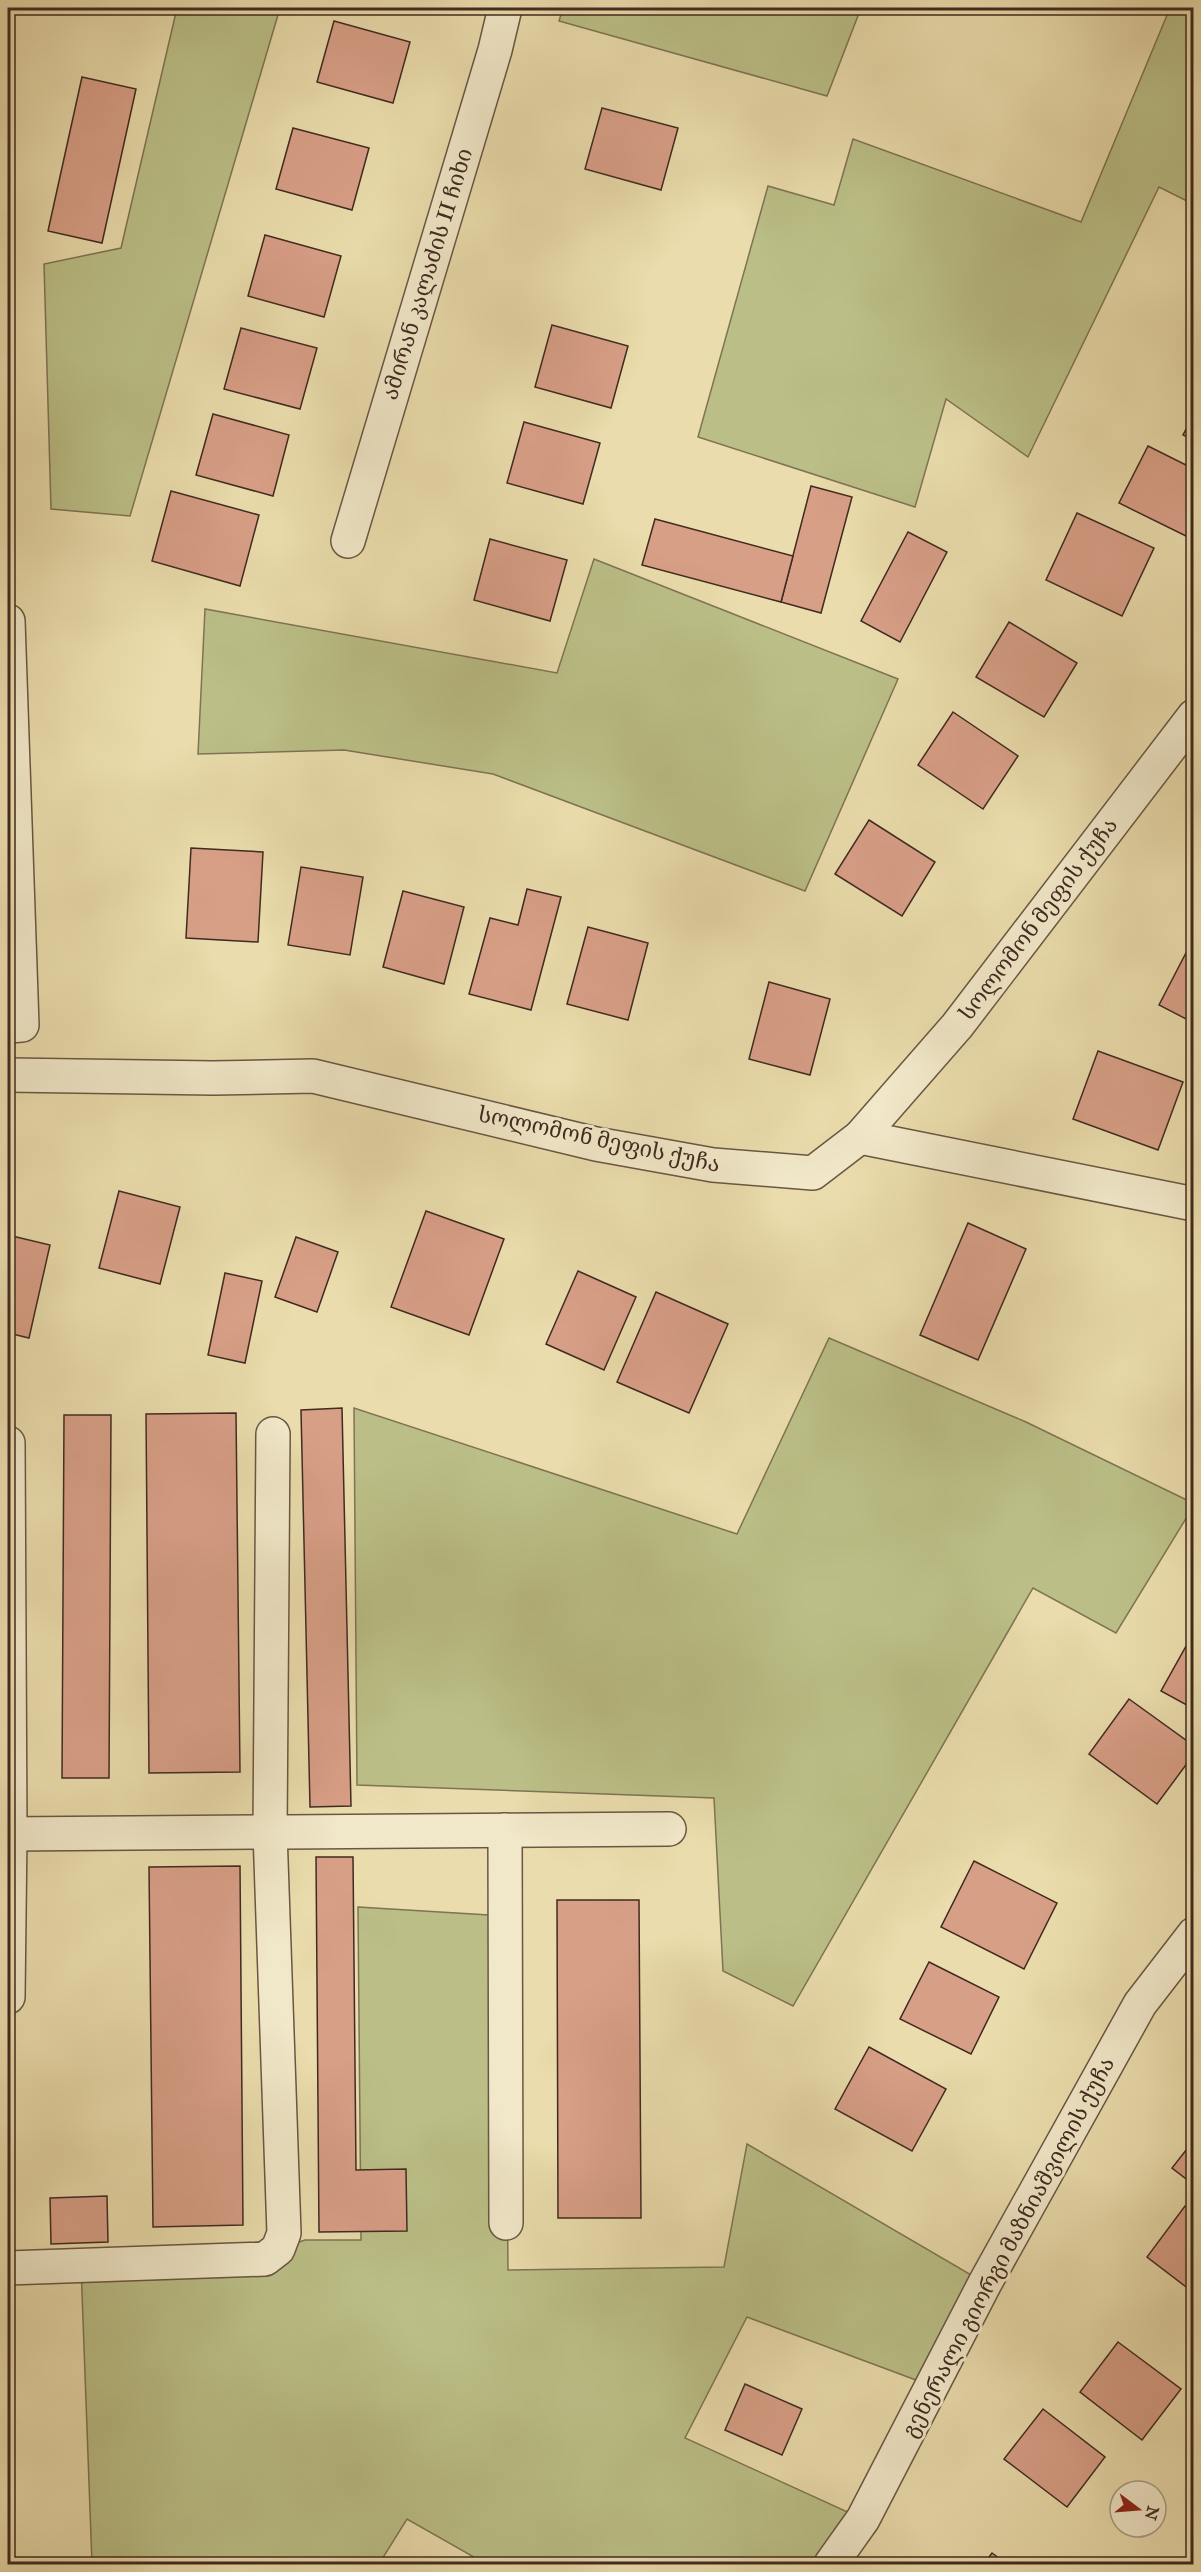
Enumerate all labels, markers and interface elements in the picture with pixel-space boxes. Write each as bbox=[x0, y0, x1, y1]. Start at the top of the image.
street label: ამირან კალაძის II ჩიხი bbox=[376, 145, 478, 403]
street label: სოლომონ მეფის ქუჩა bbox=[953, 812, 1123, 1026]
street label: სოლომონ მეფის ქუჩა bbox=[475, 1100, 723, 1178]
street label: გენერალი გიორგი მაზნიაშვილის ქუჩა bbox=[896, 2052, 1120, 2442]
north arrow bbox=[1108, 2479, 1168, 2539]
text: N bbox=[1141, 2504, 1163, 2523]

